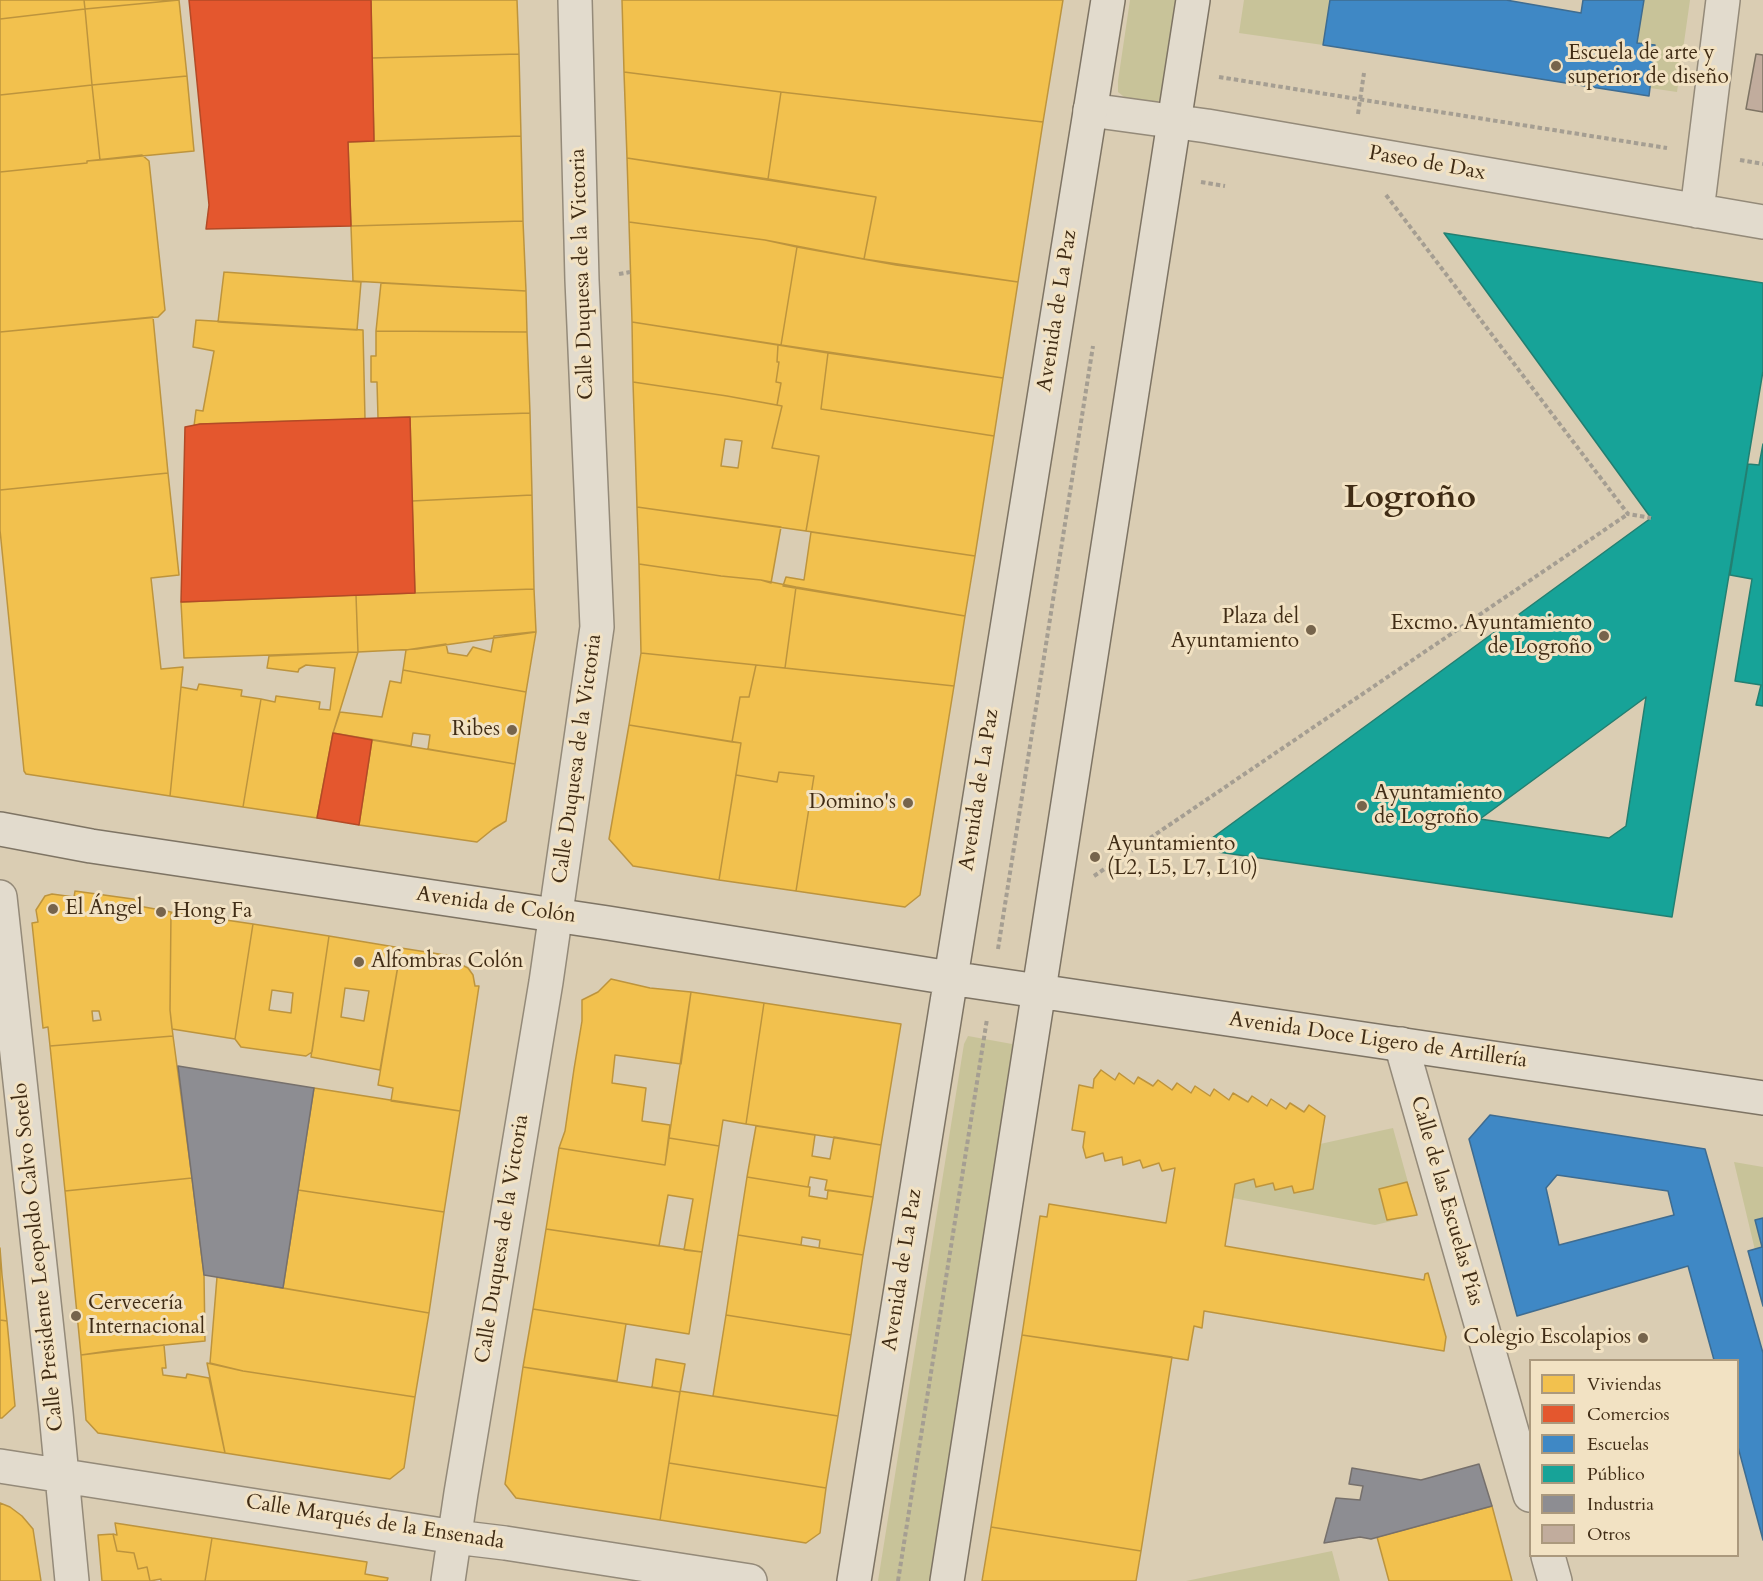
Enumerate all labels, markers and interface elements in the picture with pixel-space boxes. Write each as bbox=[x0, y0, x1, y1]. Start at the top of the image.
place label: Escuela de arte y superior de diseño bbox=[1568, 41, 1729, 91]
marker: Escuela de arte y superior de diseño bbox=[1549, 59, 1563, 73]
street label: Paseo de Dax bbox=[1367, 141, 1487, 187]
street label: Calle Duquesa de la Victoria bbox=[566, 148, 600, 400]
street label: Avenida de La Paz bbox=[1033, 228, 1083, 394]
district label: Logroño bbox=[1344, 479, 1476, 519]
place label: Plaza del Ayuntamiento bbox=[1171, 605, 1299, 655]
place label: Excmo. Ayuntamiento de Logroño bbox=[1391, 611, 1592, 661]
marker: Plaza del Ayuntamiento bbox=[1304, 623, 1318, 637]
marker: Excmo. Ayuntamiento de Logroño bbox=[1597, 629, 1611, 643]
street label: Calle Duquesa de la Victoria bbox=[548, 633, 608, 885]
street label: Avenida de La Paz bbox=[955, 707, 1005, 873]
place label: Ribes bbox=[452, 717, 500, 743]
marker: Ribes bbox=[505, 723, 519, 737]
place label: Ayuntamiento de Logroño bbox=[1374, 781, 1502, 831]
place label: Domino's bbox=[809, 790, 896, 816]
marker: Domino's bbox=[901, 796, 915, 810]
marker: Ayuntamiento de Logroño bbox=[1355, 799, 1369, 813]
place label: Ayuntamiento (L2, L5, L7, L10) bbox=[1107, 832, 1258, 882]
marker: Ayuntamiento (L2, L5, L7, L10) bbox=[1088, 850, 1102, 864]
street label: Avenida de Colón bbox=[414, 882, 578, 930]
place label: El Ángel bbox=[65, 896, 142, 922]
place label: Hong Fa bbox=[173, 899, 252, 925]
marker: El Ángel bbox=[46, 902, 60, 916]
marker: Hong Fa bbox=[154, 905, 168, 919]
place label: Alfombras Colón bbox=[371, 949, 523, 975]
marker: Alfombras Colón bbox=[352, 955, 366, 969]
street label: Avenida Doce Ligero de Artillería bbox=[1227, 1008, 1529, 1074]
street label: Calle Presidente Leopoldo Calvo Sotelo bbox=[8, 1081, 70, 1433]
street label: Calle de las Escuelas Pías bbox=[1404, 1093, 1488, 1309]
street label: Calle Duquesa de la Victoria bbox=[471, 1113, 535, 1365]
street label: Avenida de La Paz bbox=[878, 1187, 928, 1353]
place label: Cervecería Internacional bbox=[88, 1291, 205, 1341]
marker: Cervecería Internacional bbox=[69, 1309, 83, 1323]
place label: Colegio Escolapios bbox=[1463, 1325, 1631, 1351]
marker: Colegio Escolapios bbox=[1636, 1331, 1650, 1345]
legend bbox=[1529, 1359, 1739, 1557]
text: Viviendas bbox=[1587, 1372, 1661, 1397]
text: Comercios bbox=[1587, 1402, 1669, 1427]
text: Escuelas bbox=[1587, 1432, 1649, 1457]
text: Público bbox=[1587, 1462, 1645, 1487]
street label: Calle Marqués de la Ensenada bbox=[244, 1490, 506, 1556]
text: Industria bbox=[1587, 1492, 1654, 1517]
text: Otros bbox=[1587, 1522, 1631, 1547]

